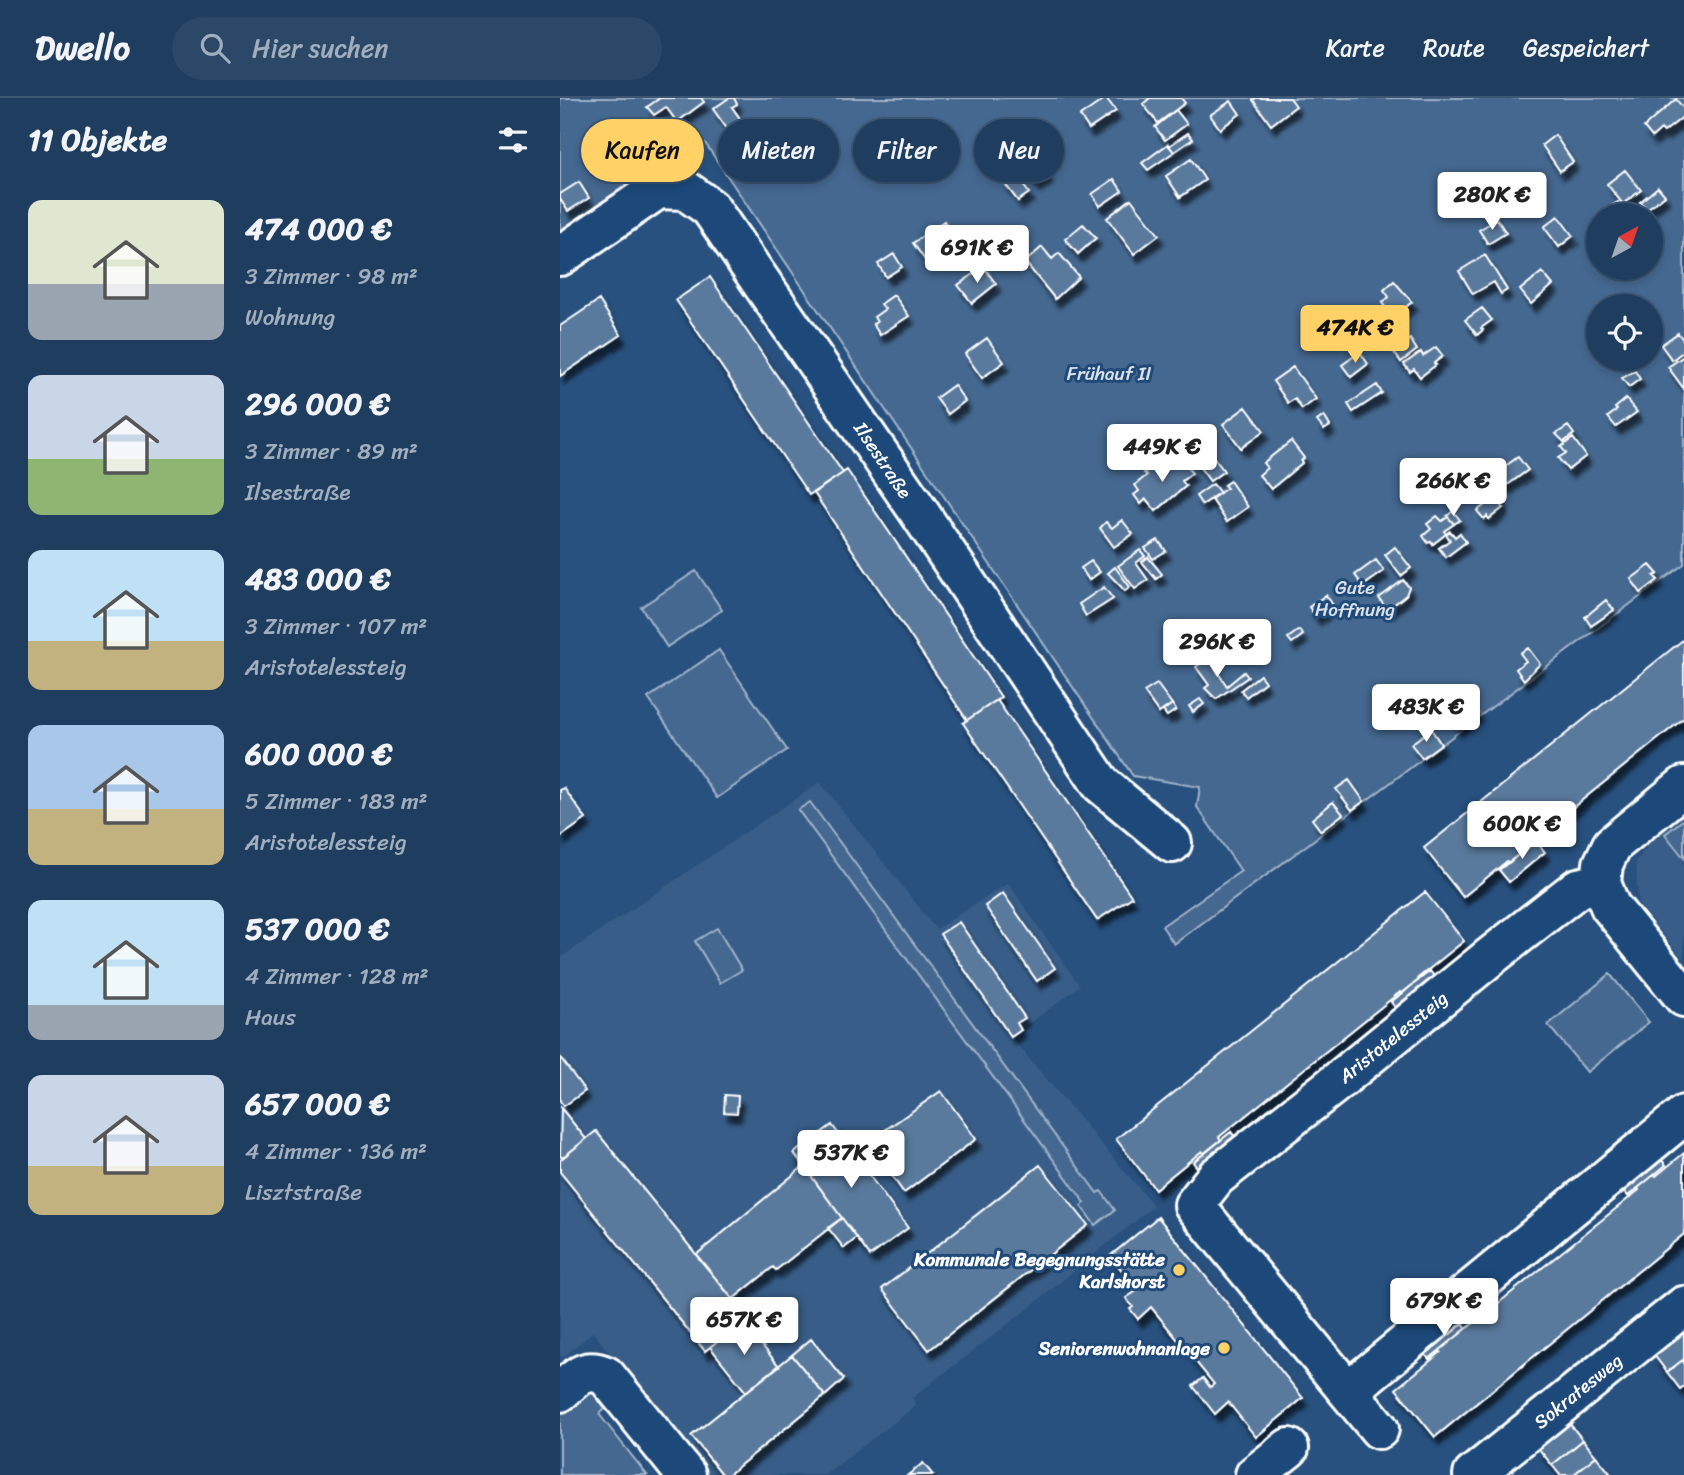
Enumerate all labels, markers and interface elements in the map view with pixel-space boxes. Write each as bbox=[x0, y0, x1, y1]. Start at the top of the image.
search box bbox=[172, 17, 662, 80]
text: Dwello bbox=[35, 19, 130, 77]
text: Hier suchen bbox=[252, 25, 388, 71]
text: Karte bbox=[1326, 27, 1385, 69]
text: Route bbox=[1423, 27, 1485, 69]
text: Gespeichert bbox=[1523, 27, 1649, 69]
icon: search bbox=[196, 29, 234, 67]
text: 11 Objekte bbox=[28, 113, 167, 167]
chip: Kaufen bbox=[581, 119, 704, 182]
chip: Mieten bbox=[718, 119, 839, 182]
chip: Filter bbox=[853, 119, 960, 182]
chip: Neu bbox=[974, 119, 1064, 182]
icon: filters bbox=[494, 121, 532, 159]
pin: 280K € bbox=[1435, 172, 1549, 232]
text: 280K € bbox=[1454, 174, 1530, 215]
text: 474 000 € bbox=[245, 202, 392, 256]
north arrow bbox=[1586, 203, 1662, 280]
map controls bbox=[1586, 203, 1663, 371]
pin: 691K € bbox=[920, 226, 1034, 285]
text: 691K € bbox=[941, 227, 1013, 268]
icon: home bbox=[84, 228, 168, 312]
text: 3 Zimmer · 98 m² bbox=[245, 256, 418, 297]
button: locate bbox=[1586, 294, 1663, 371]
text: Wohnung bbox=[245, 297, 335, 338]
pin: 474K € bbox=[1298, 306, 1412, 365]
text: 474K € bbox=[1316, 307, 1394, 348]
park label: Frühauf II bbox=[1067, 357, 1151, 390]
text: 296 000 € bbox=[245, 377, 390, 431]
icon: home bbox=[84, 403, 168, 487]
street label: Ilsestraße bbox=[844, 414, 921, 505]
pin: 449K € bbox=[1105, 424, 1219, 484]
text: 449K € bbox=[1123, 426, 1201, 467]
text: 3 Zimmer · 89 m² bbox=[245, 431, 418, 472]
pin: 266K € bbox=[1396, 458, 1510, 518]
text: 266K € bbox=[1416, 460, 1490, 501]
text: Ilsestraße bbox=[245, 472, 350, 513]
text: 483 000 € bbox=[245, 552, 391, 606]
park label: Gute Hoffnung bbox=[1315, 571, 1395, 626]
icon: home bbox=[84, 578, 168, 662]
text: 3 Zimmer · 107 m² bbox=[245, 606, 427, 647]
pin: 296K € bbox=[1160, 620, 1274, 679]
text: 296K € bbox=[1179, 621, 1255, 662]
text: Aristotelessteig bbox=[245, 647, 407, 688]
pin: 483K € bbox=[1369, 684, 1483, 744]
text: 483K € bbox=[1388, 686, 1464, 727]
text: 600 000 € bbox=[245, 727, 392, 781]
icon: home bbox=[84, 753, 168, 837]
text: 5 Zimmer · 183 m² bbox=[245, 781, 428, 822]
pin: 600K € bbox=[1465, 802, 1579, 861]
text: 600K € bbox=[1483, 803, 1561, 844]
text: Aristotelessteig bbox=[245, 822, 407, 863]
text: 537 000 € bbox=[245, 902, 389, 956]
icon: home bbox=[84, 928, 168, 1012]
text: 4 Zimmer · 128 m² bbox=[245, 956, 429, 997]
street label: Aristotelessteig bbox=[1330, 982, 1455, 1093]
text: Haus bbox=[245, 997, 296, 1038]
text: 657 000 € bbox=[245, 1077, 390, 1131]
icon: home bbox=[84, 1103, 168, 1187]
pin: 537K € bbox=[794, 1130, 908, 1190]
text: 4 Zimmer · 136 m² bbox=[245, 1131, 427, 1172]
text: 537K € bbox=[813, 1132, 889, 1173]
text: Lisztstraße bbox=[245, 1172, 362, 1213]
place label: Kommunale Begegnungsstätte Karlshorst bbox=[913, 1243, 1166, 1298]
marker: Kommunale Begegnungsstätte Karlshorst bbox=[1171, 1262, 1187, 1278]
pin: 679K € bbox=[1387, 1278, 1501, 1338]
text: 679K € bbox=[1406, 1280, 1482, 1321]
pin: 657K € bbox=[687, 1298, 801, 1357]
text: 657K € bbox=[706, 1299, 782, 1340]
place label: Seniorenwohnanlage bbox=[1037, 1332, 1210, 1365]
marker: Seniorenwohnanlage bbox=[1216, 1340, 1232, 1356]
street label: Sokratesweg bbox=[1526, 1344, 1630, 1438]

